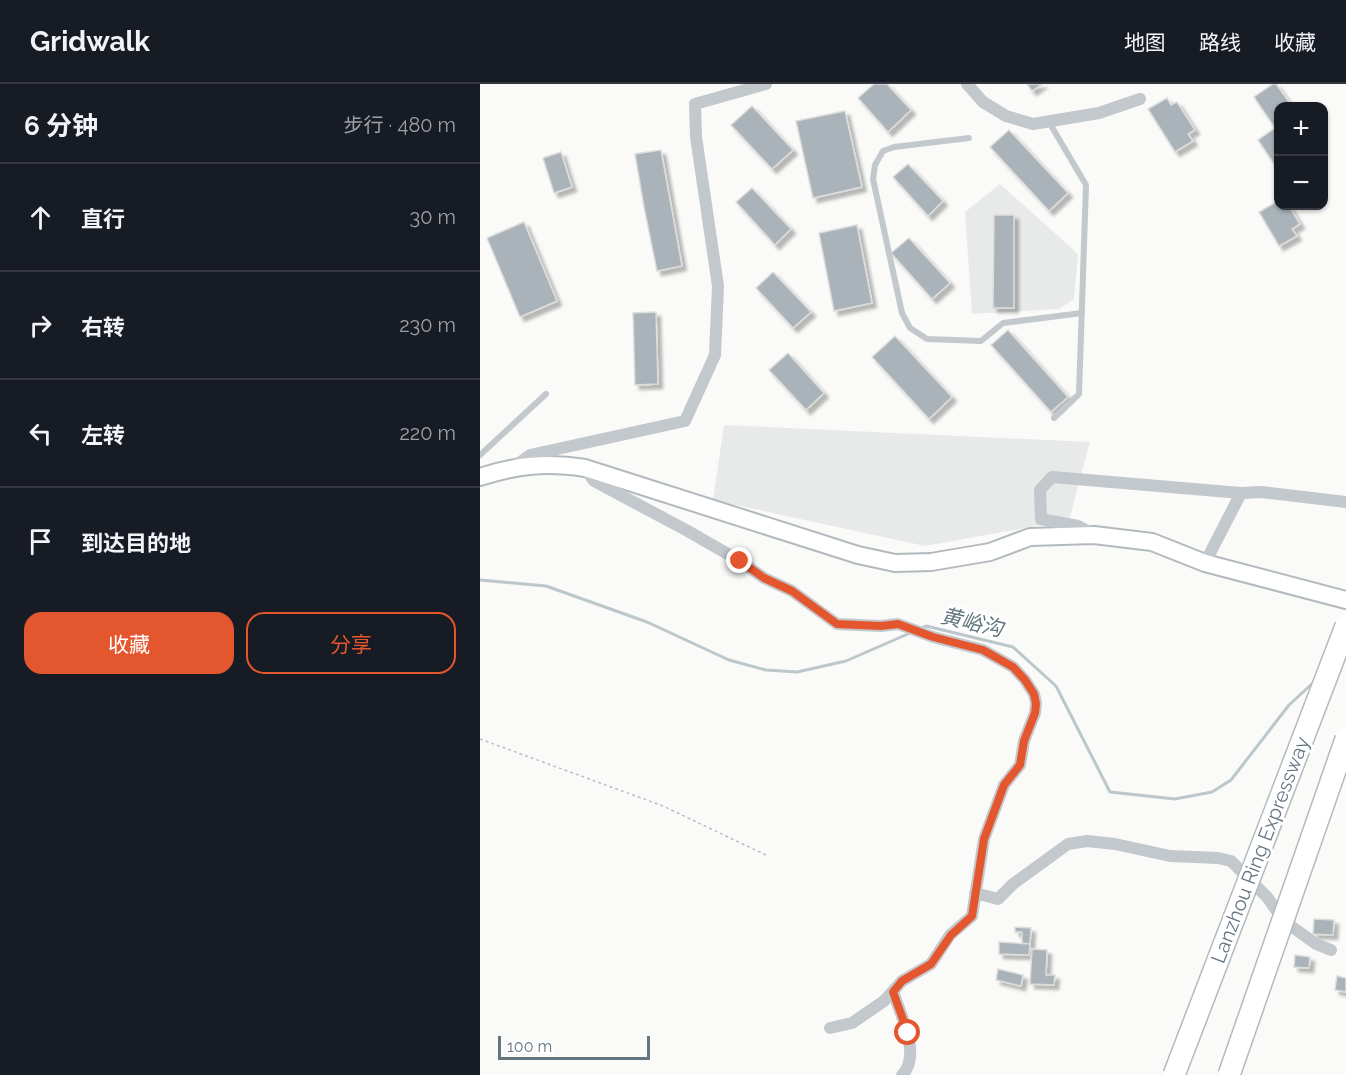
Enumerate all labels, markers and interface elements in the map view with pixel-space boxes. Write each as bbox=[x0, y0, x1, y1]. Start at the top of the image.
text: Gridwalk bbox=[30, 25, 150, 58]
text: 地图 bbox=[1124, 30, 1166, 55]
text: 路线 bbox=[1199, 30, 1241, 55]
text: 收藏 bbox=[1274, 30, 1316, 55]
map controls bbox=[1274, 102, 1328, 210]
button: + bbox=[1274, 102, 1328, 156]
text: 6 分钟 bbox=[24, 111, 98, 141]
text: 步行 · 480 m bbox=[344, 113, 456, 137]
button: − bbox=[1274, 156, 1328, 210]
icon: ahead bbox=[24, 201, 57, 234]
text: 30 m bbox=[410, 205, 456, 229]
text: 直行 bbox=[81, 206, 125, 232]
icon: right bbox=[24, 309, 57, 342]
text: 230 m bbox=[399, 313, 456, 337]
text: 右转 bbox=[81, 314, 125, 340]
icon: left bbox=[24, 417, 57, 450]
text: 220 m bbox=[399, 421, 456, 445]
text: 左转 bbox=[81, 422, 125, 448]
icon: arrive bbox=[24, 525, 57, 558]
text: 到达目的地 bbox=[81, 530, 191, 556]
route end bbox=[726, 547, 752, 573]
water label: 黄峪沟 bbox=[938, 603, 1007, 642]
button: 收藏 bbox=[24, 612, 234, 674]
button: 分享 bbox=[246, 612, 456, 674]
street label: Lanzhou Ring Expressway bbox=[1206, 733, 1314, 967]
route start bbox=[894, 1019, 920, 1045]
scale bar bbox=[498, 1033, 650, 1060]
text: 100 m bbox=[507, 1037, 552, 1056]

